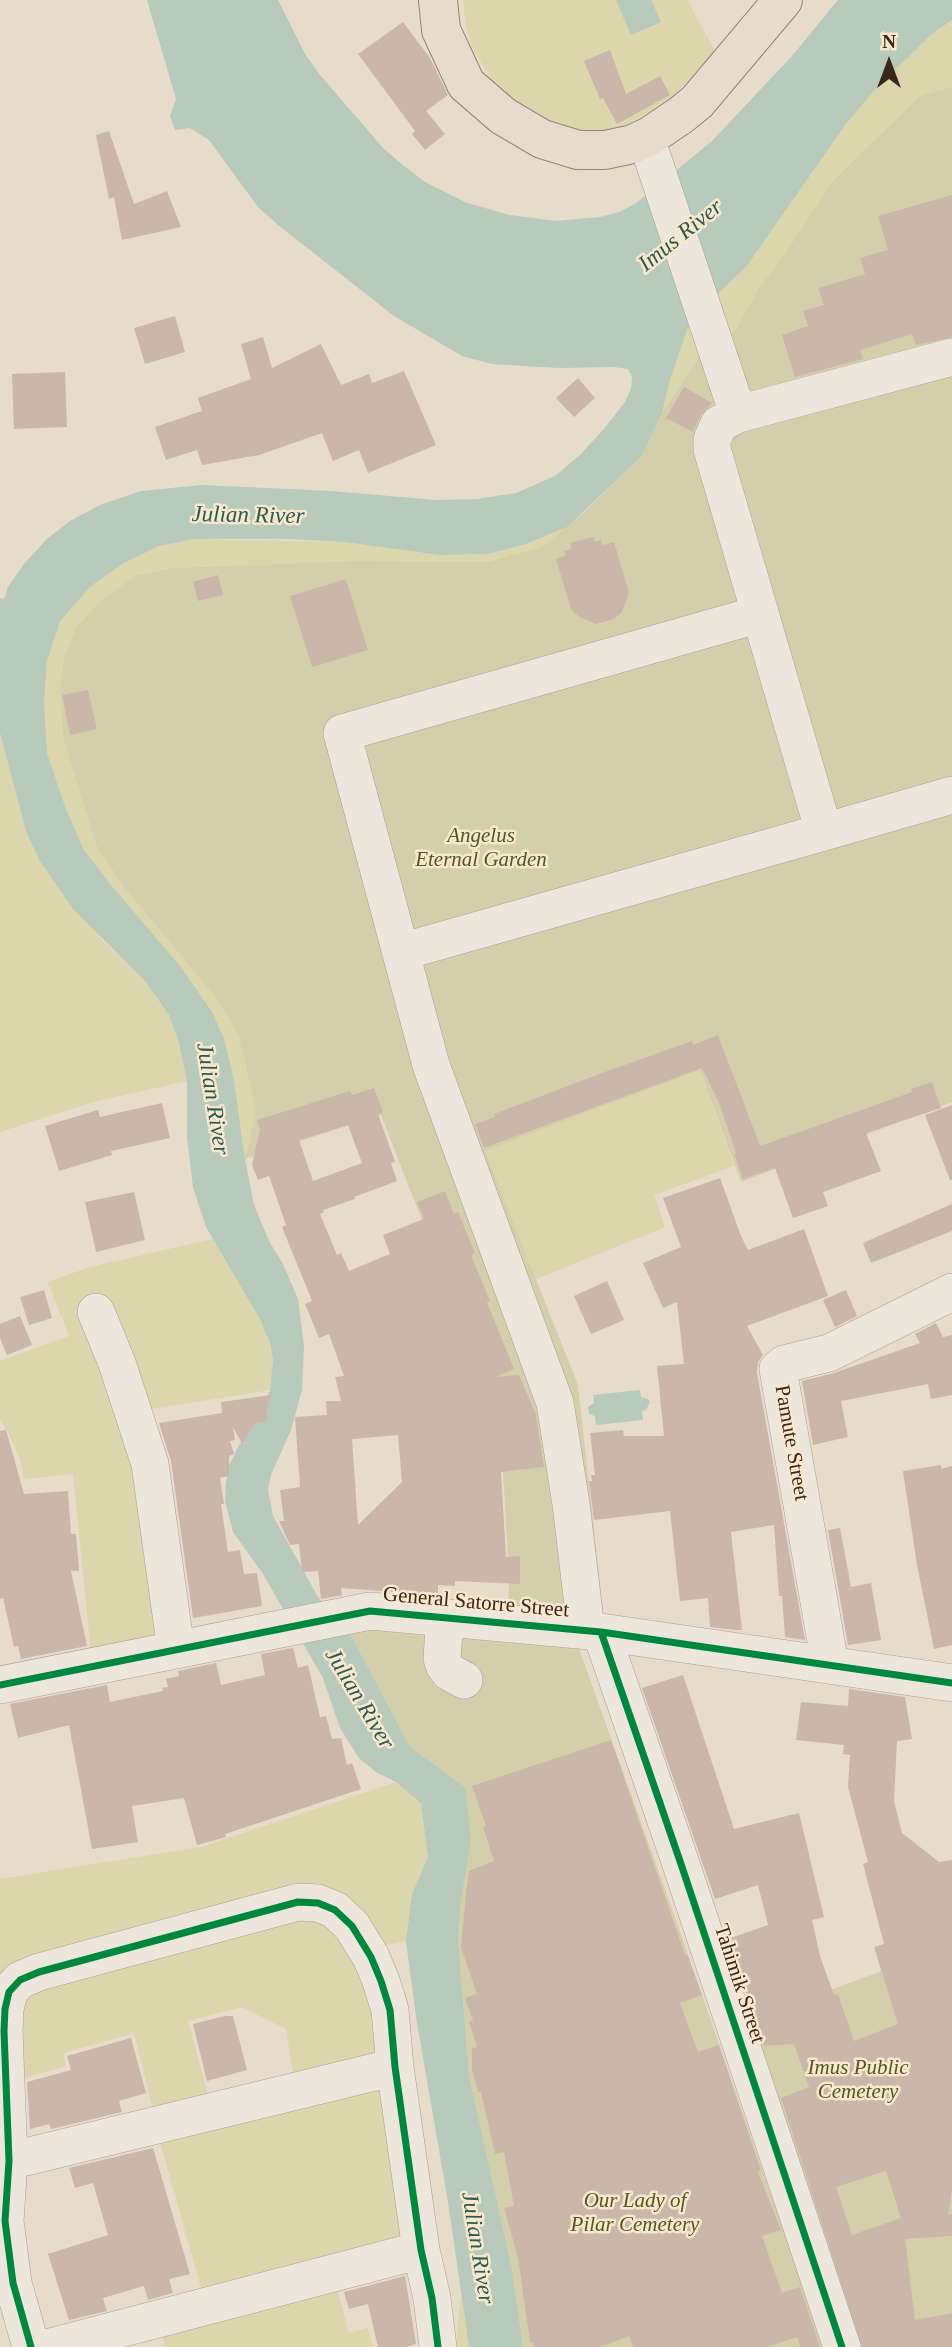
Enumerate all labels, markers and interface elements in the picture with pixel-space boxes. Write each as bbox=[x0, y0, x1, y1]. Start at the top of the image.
north arrow bbox=[854, 28, 924, 98]
text: N bbox=[882, 31, 896, 52]
water label: Imus River bbox=[633, 194, 729, 278]
water label: Julian River bbox=[191, 501, 305, 531]
park label: Angelus Eternal Garden bbox=[415, 823, 547, 873]
water label: Julian River bbox=[190, 1041, 234, 1157]
street label: Pamute Street bbox=[768, 1383, 814, 1503]
street label: General Satorre Street bbox=[382, 1582, 570, 1624]
water label: Julian River bbox=[318, 1643, 400, 1755]
street label: Tahimik Street bbox=[708, 1921, 770, 2047]
park label: Imus Public Cemetery bbox=[808, 2055, 908, 2105]
park label: Our Lady of Pilar Cemetery bbox=[571, 2188, 699, 2238]
water label: Julian River bbox=[455, 2190, 499, 2306]

